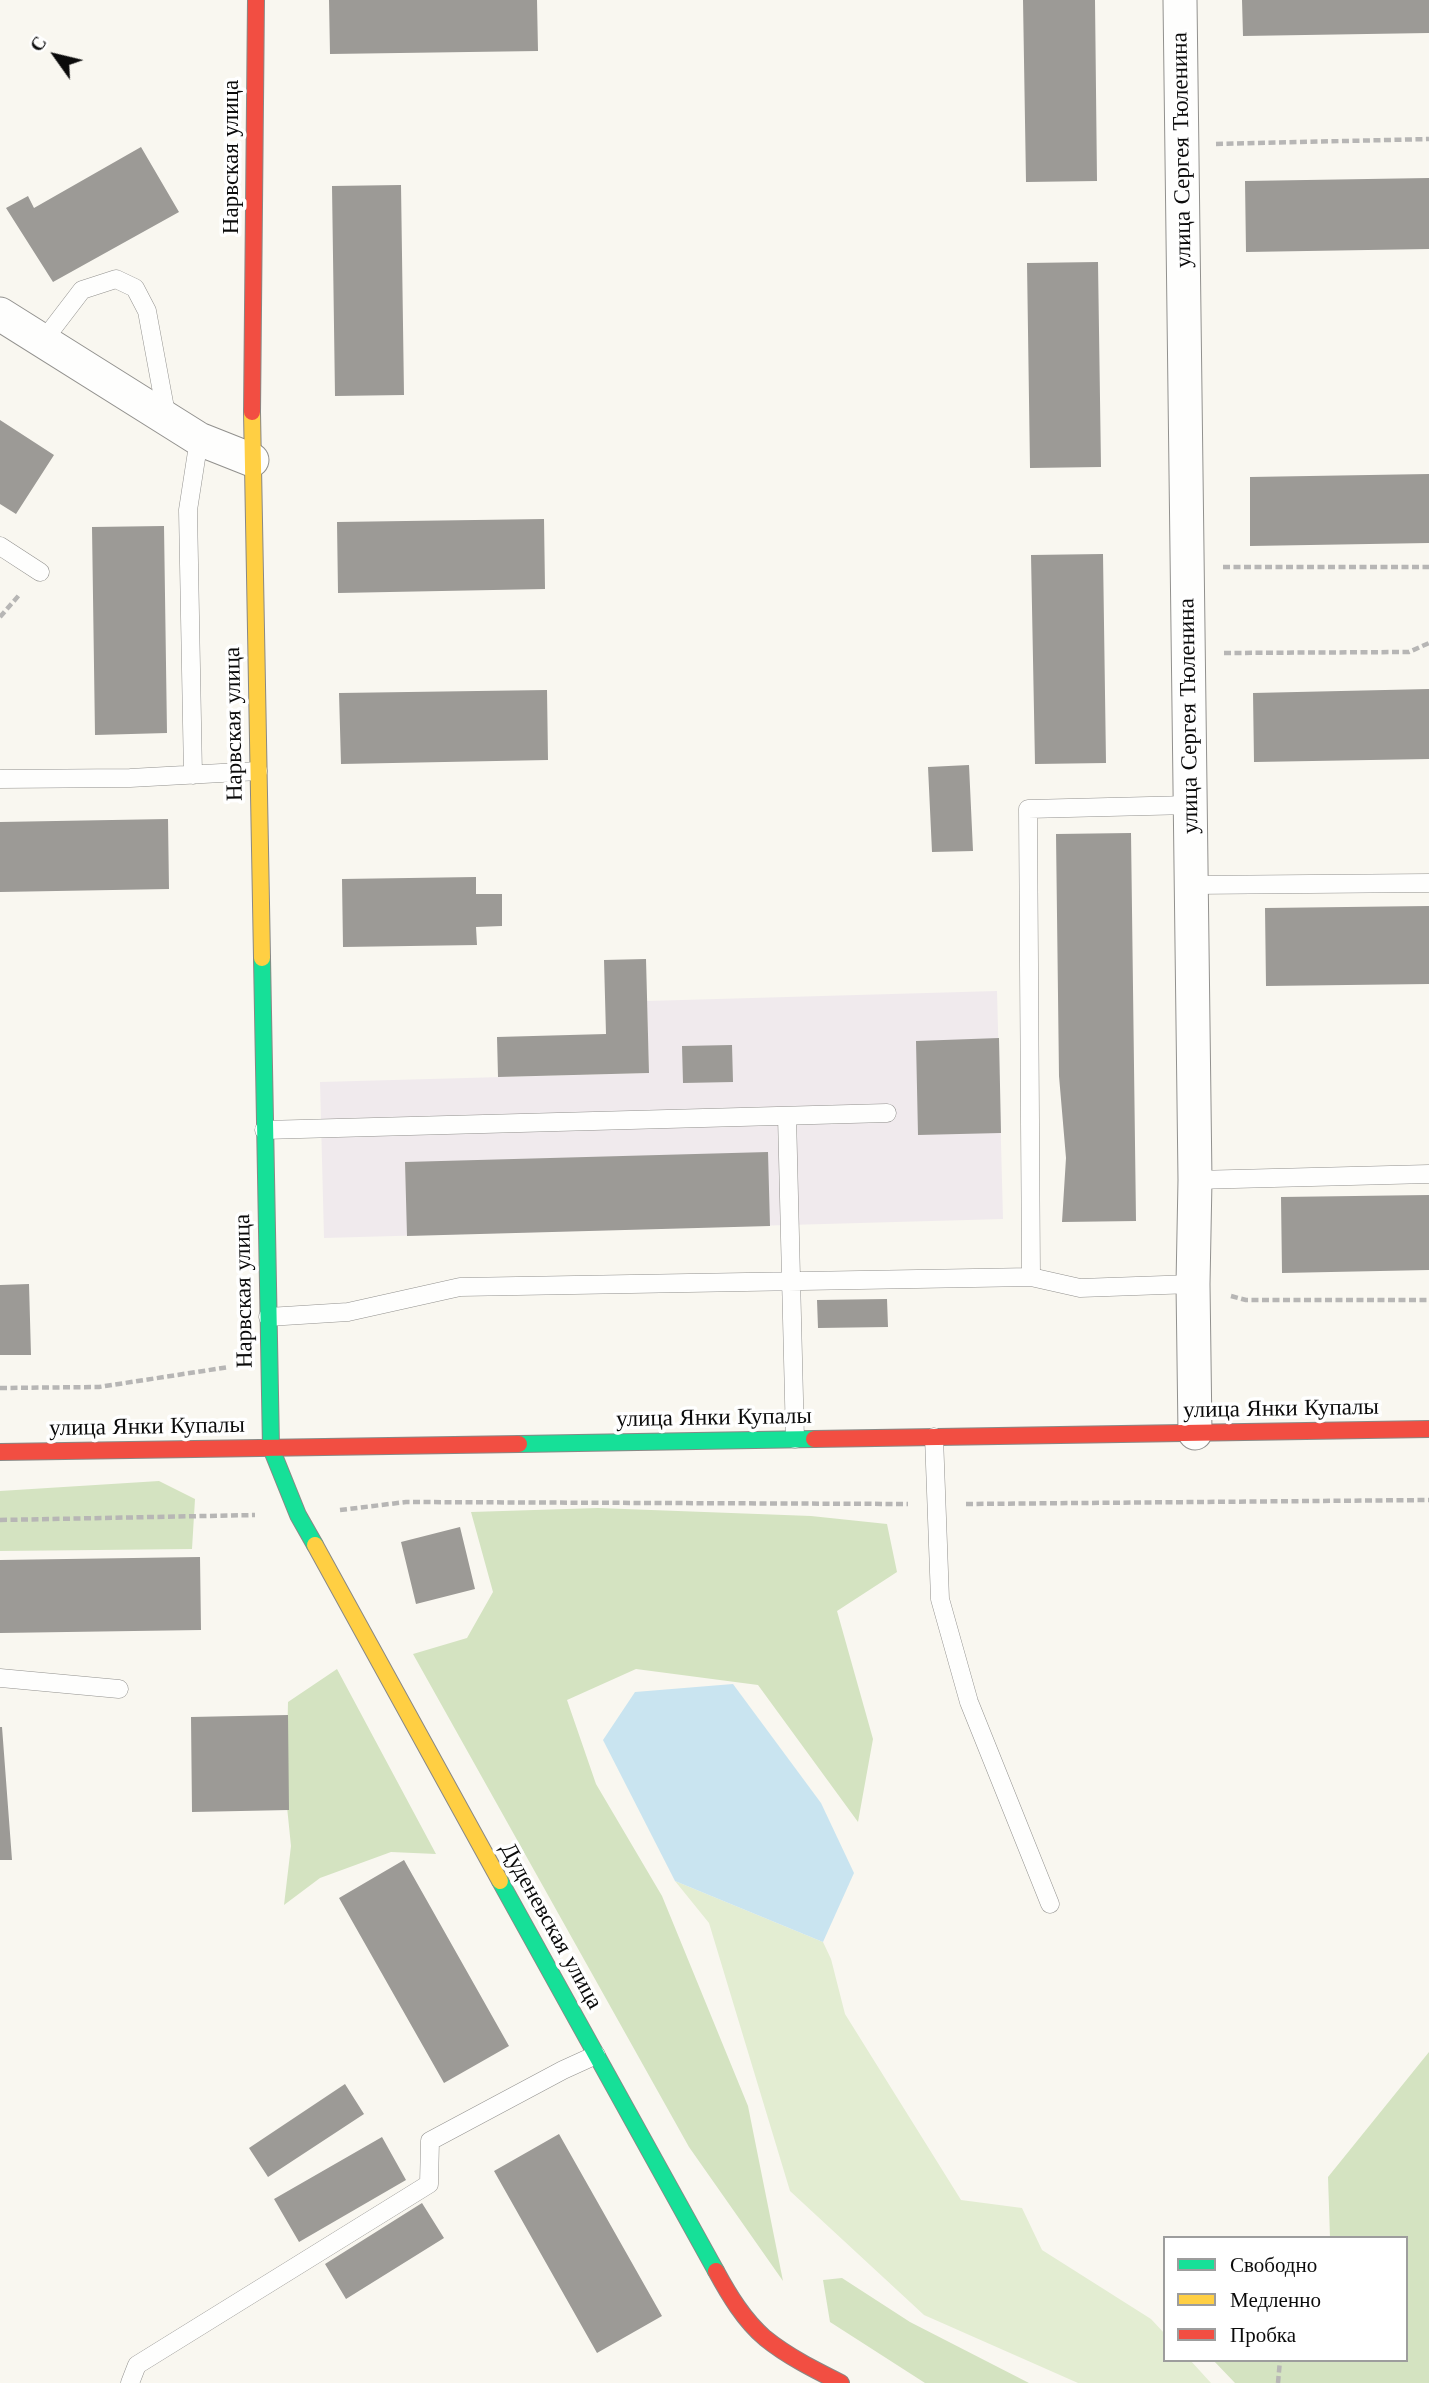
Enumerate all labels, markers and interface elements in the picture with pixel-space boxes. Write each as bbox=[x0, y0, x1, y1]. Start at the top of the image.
north arrow bbox=[21, 21, 91, 91]
text: С bbox=[25, 32, 52, 56]
street label: улица Сергея Тюленина bbox=[1166, 32, 1198, 268]
street label: Нарвская улица bbox=[218, 80, 246, 234]
street label: улица Сергея Тюленина bbox=[1173, 598, 1205, 834]
street label: Нарвская улица bbox=[219, 647, 249, 801]
street label: Нарвская улица bbox=[229, 1214, 259, 1368]
street label: улица Янки Купалы bbox=[1183, 1393, 1379, 1425]
street label: улица Янки Купалы bbox=[616, 1402, 812, 1434]
street label: улица Янки Купалы bbox=[49, 1411, 245, 1443]
street label: Дуденевская улица bbox=[494, 1838, 608, 2014]
legend bbox=[1163, 2236, 1408, 2362]
text: Свободно bbox=[1230, 2252, 1317, 2278]
text: Медленно bbox=[1230, 2287, 1321, 2313]
text: Пробка bbox=[1230, 2322, 1296, 2348]

